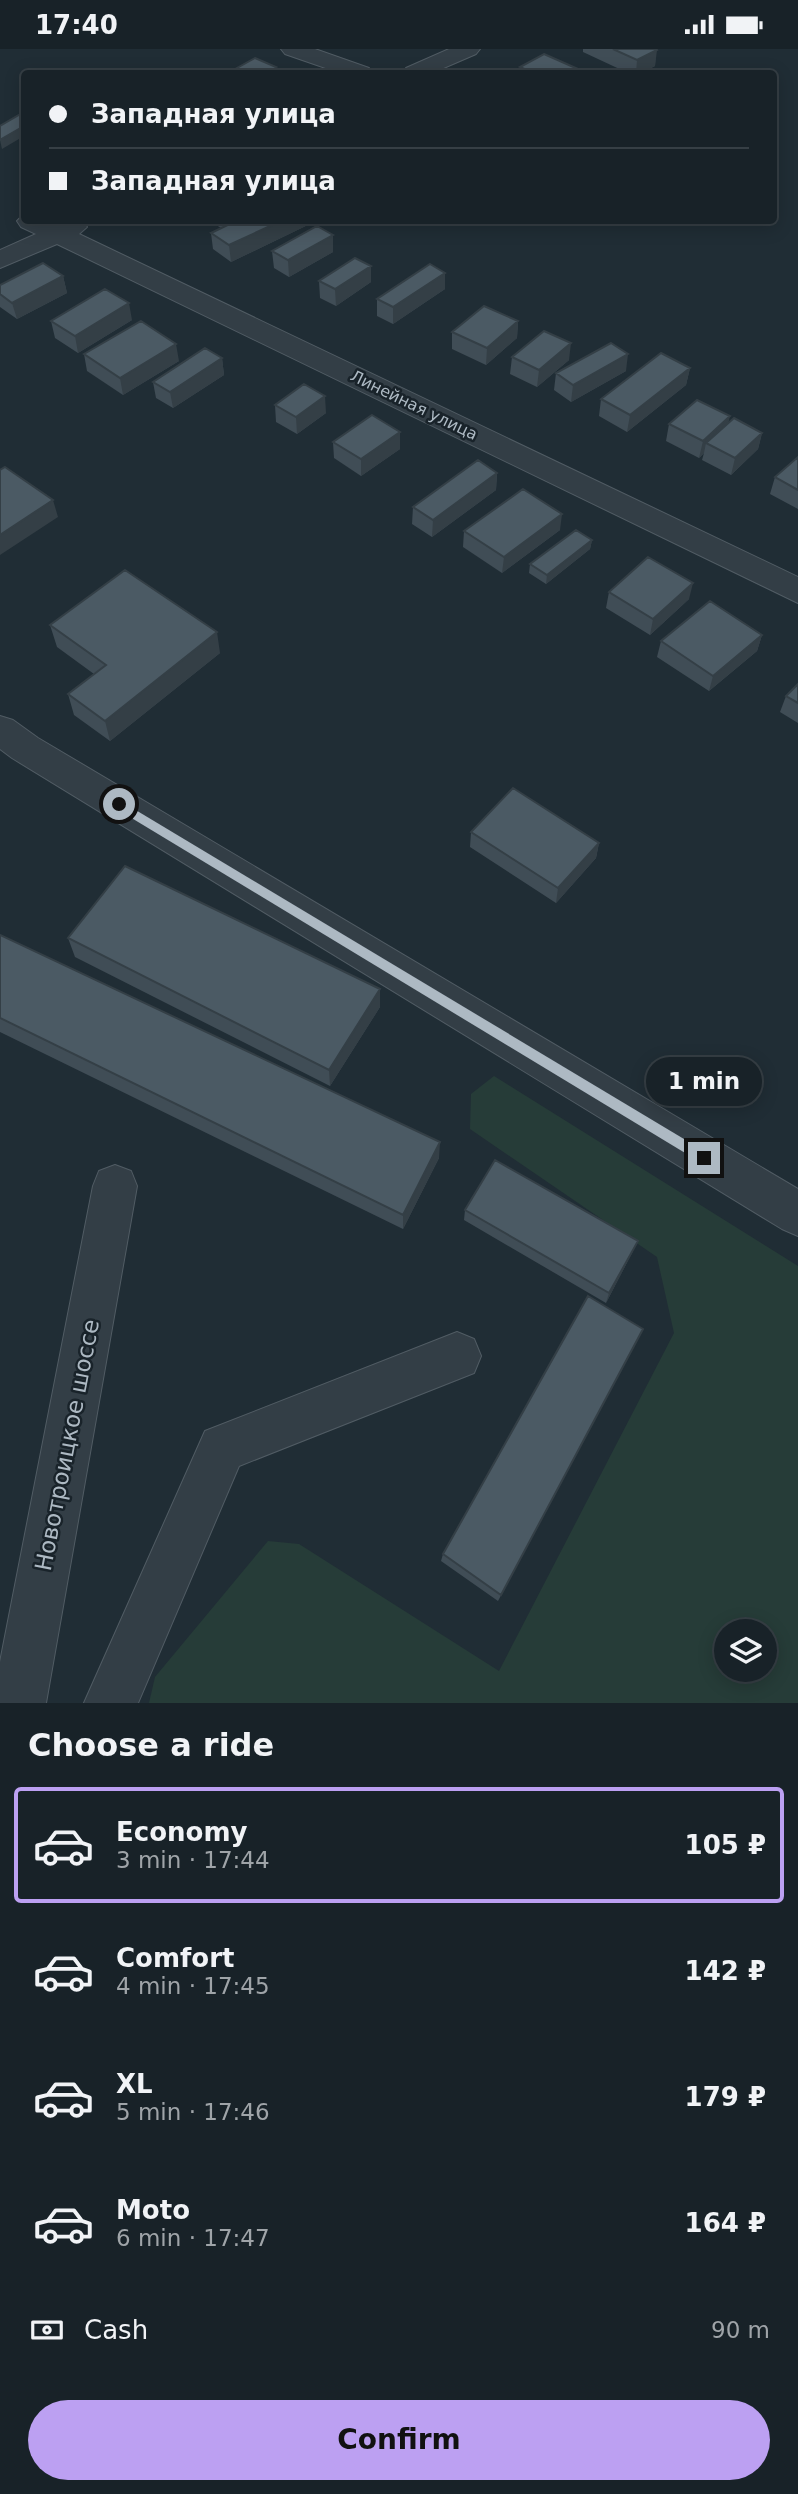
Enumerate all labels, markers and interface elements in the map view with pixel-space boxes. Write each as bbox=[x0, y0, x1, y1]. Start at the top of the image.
text: 17:40 bbox=[35, 10, 118, 40]
text: Западная улица bbox=[91, 99, 336, 129]
text: Западная улица bbox=[91, 166, 336, 196]
street label: Линейная улица bbox=[347, 366, 481, 444]
route start bbox=[103, 788, 135, 820]
callout: 1 min bbox=[646, 1056, 762, 1105]
text: 1 min bbox=[668, 1068, 740, 1094]
route end bbox=[688, 1142, 720, 1174]
street label: Новотроицкое шоссе bbox=[30, 1317, 104, 1573]
map controls bbox=[714, 1619, 777, 1682]
button: layers bbox=[714, 1619, 777, 1682]
text: Choose a ride bbox=[28, 1726, 274, 1764]
icon: car bbox=[32, 1814, 95, 1877]
text: Economy bbox=[116, 1817, 247, 1847]
text: 105 ₽ bbox=[685, 1830, 766, 1860]
text: 3 min · 17:44 bbox=[116, 1847, 270, 1873]
icon: car bbox=[32, 1940, 95, 2003]
text: Comfort bbox=[116, 1943, 234, 1973]
text: 142 ₽ bbox=[685, 1956, 766, 1986]
text: 4 min · 17:45 bbox=[116, 1973, 270, 1999]
icon: car bbox=[32, 2066, 95, 2129]
text: XL bbox=[116, 2069, 153, 2099]
text: 179 ₽ bbox=[685, 2082, 766, 2112]
text: 5 min · 17:46 bbox=[116, 2099, 270, 2125]
icon: car bbox=[32, 2192, 95, 2255]
text: Moto bbox=[116, 2195, 190, 2225]
text: 164 ₽ bbox=[685, 2208, 766, 2238]
text: 6 min · 17:47 bbox=[116, 2225, 270, 2251]
icon: cash bbox=[28, 2311, 66, 2349]
text: Cash bbox=[84, 2315, 148, 2345]
text: 90 m bbox=[711, 2317, 770, 2343]
button: Confirm bbox=[28, 2400, 770, 2480]

